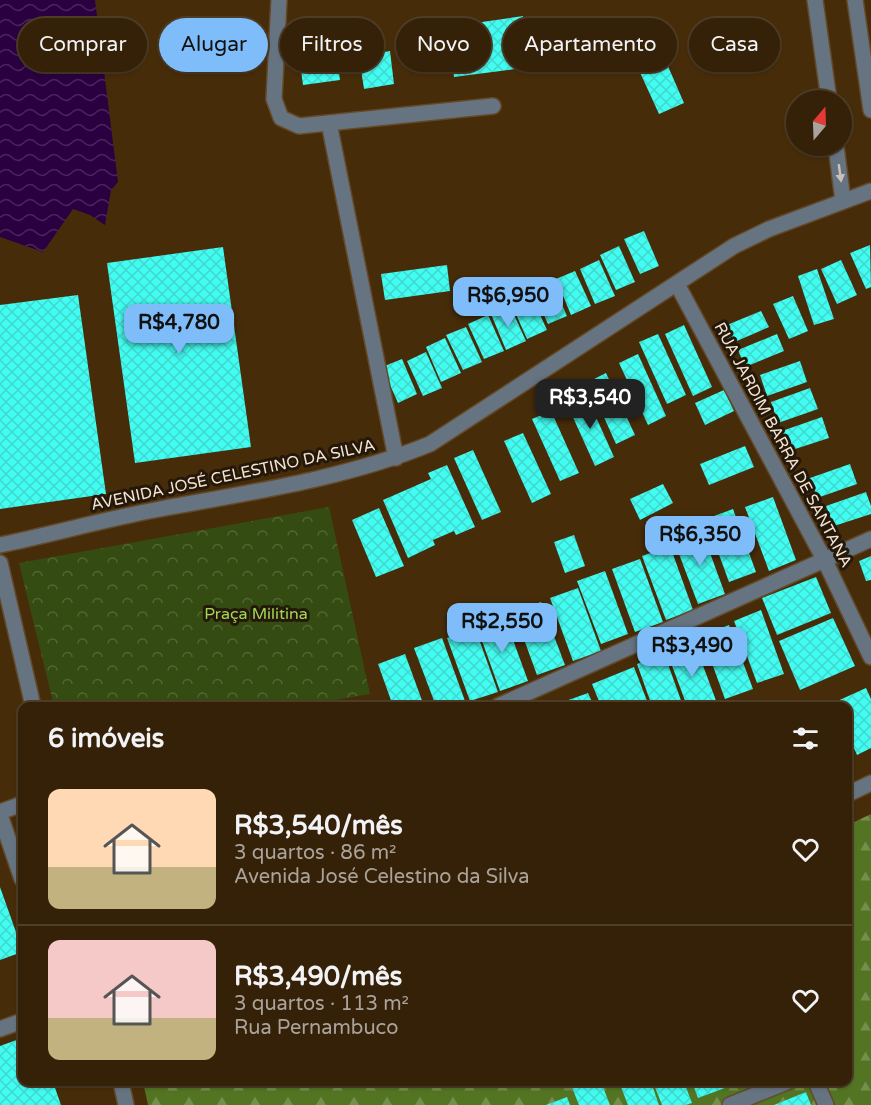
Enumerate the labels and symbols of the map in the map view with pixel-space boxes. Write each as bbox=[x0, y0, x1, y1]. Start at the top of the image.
north arrow bbox=[786, 90, 852, 156]
one-way arrow bbox=[835, 164, 844, 183]
pin: R$6,950 bbox=[453, 277, 563, 328]
pin: R$4,780 bbox=[124, 304, 234, 355]
street label: RUA JARDIM BARRA DE SANTANA bbox=[710, 319, 856, 571]
pin: R$3,540 bbox=[535, 379, 645, 430]
street label: AVENIDA JOSÉ CELESTINO DA SILVA bbox=[89, 435, 377, 515]
pin: R$6,350 bbox=[645, 516, 755, 567]
pin: R$2,550 bbox=[447, 603, 557, 654]
park label: Praça Militina bbox=[204, 604, 308, 624]
pin: R$3,490 bbox=[637, 627, 747, 678]

